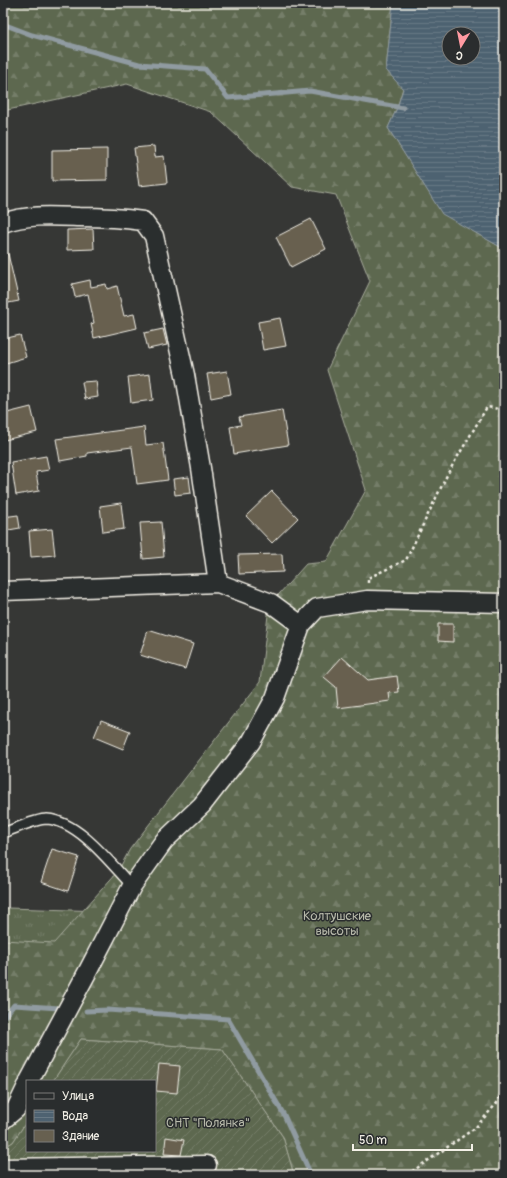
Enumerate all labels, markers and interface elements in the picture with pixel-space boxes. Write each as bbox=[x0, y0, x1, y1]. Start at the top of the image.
north arrow bbox=[441, 26, 481, 66]
text: С bbox=[455, 48, 464, 62]
park label: Колтушские высоты bbox=[303, 908, 372, 939]
legend bbox=[26, 1080, 156, 1152]
text: Улица bbox=[62, 1089, 94, 1104]
text: Вода bbox=[62, 1109, 88, 1124]
park label: СНТ "Полянка" bbox=[166, 1115, 250, 1131]
scale bar bbox=[353, 1126, 472, 1152]
text: Здание bbox=[62, 1129, 99, 1144]
text: 50 m bbox=[359, 1133, 387, 1148]

